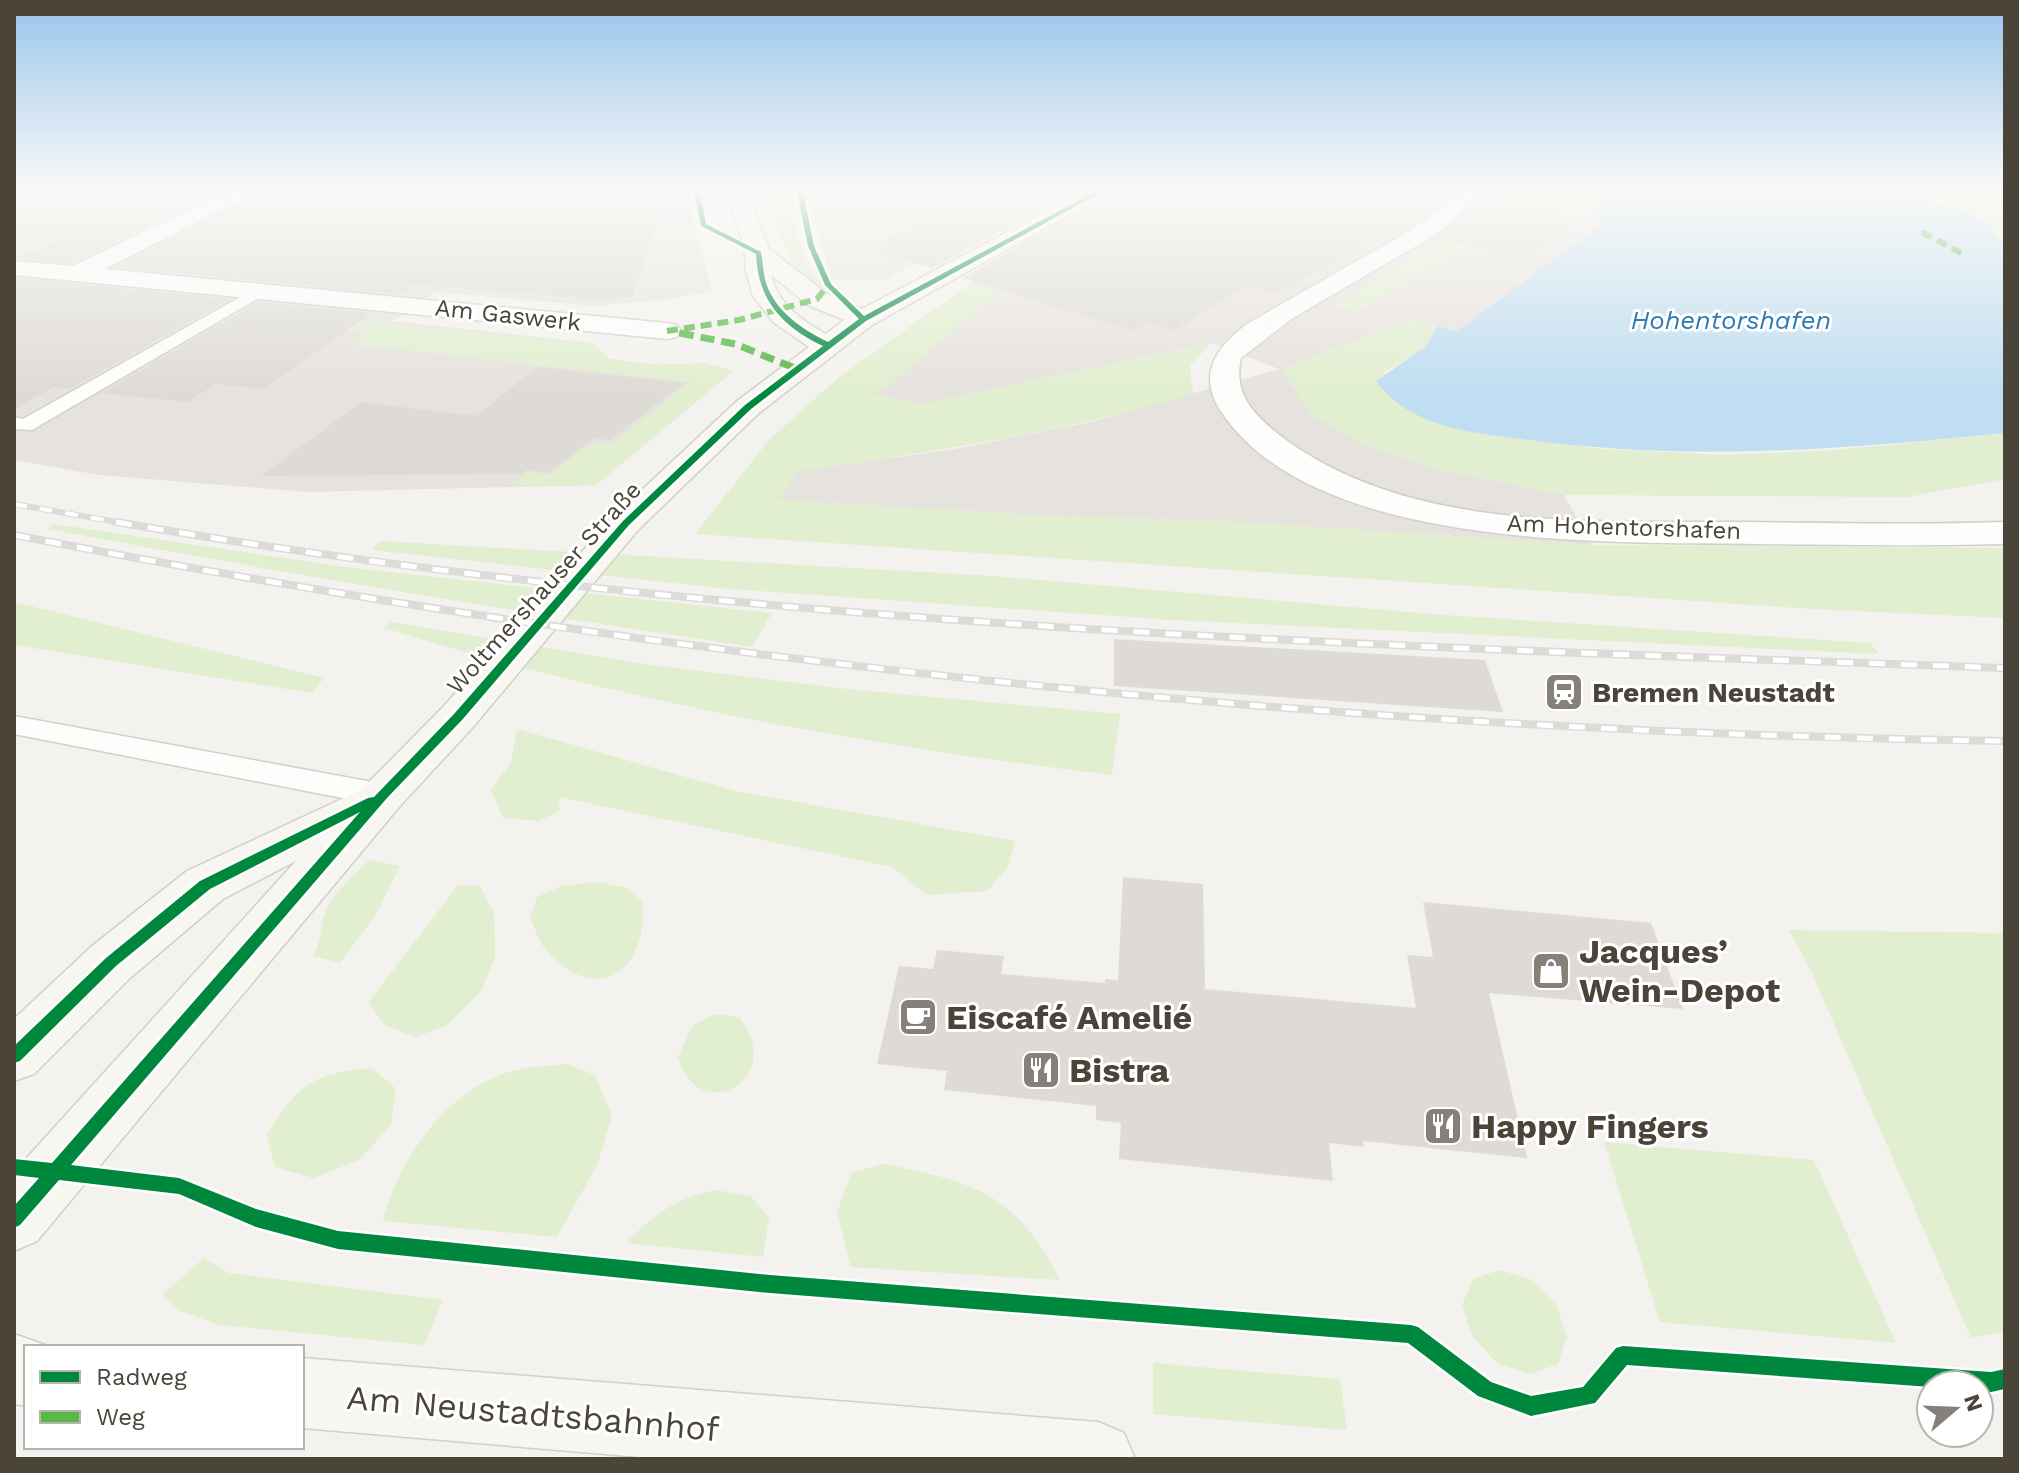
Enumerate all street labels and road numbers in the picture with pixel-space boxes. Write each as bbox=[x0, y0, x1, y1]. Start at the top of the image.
street label: Am Gaswerk bbox=[434, 293, 583, 337]
street label: Woltmershauser Straße bbox=[441, 476, 647, 700]
street label: Am Hohentorshafen bbox=[1506, 509, 1742, 545]
street label: Am Neustadtsbahnhof bbox=[345, 1377, 721, 1449]

